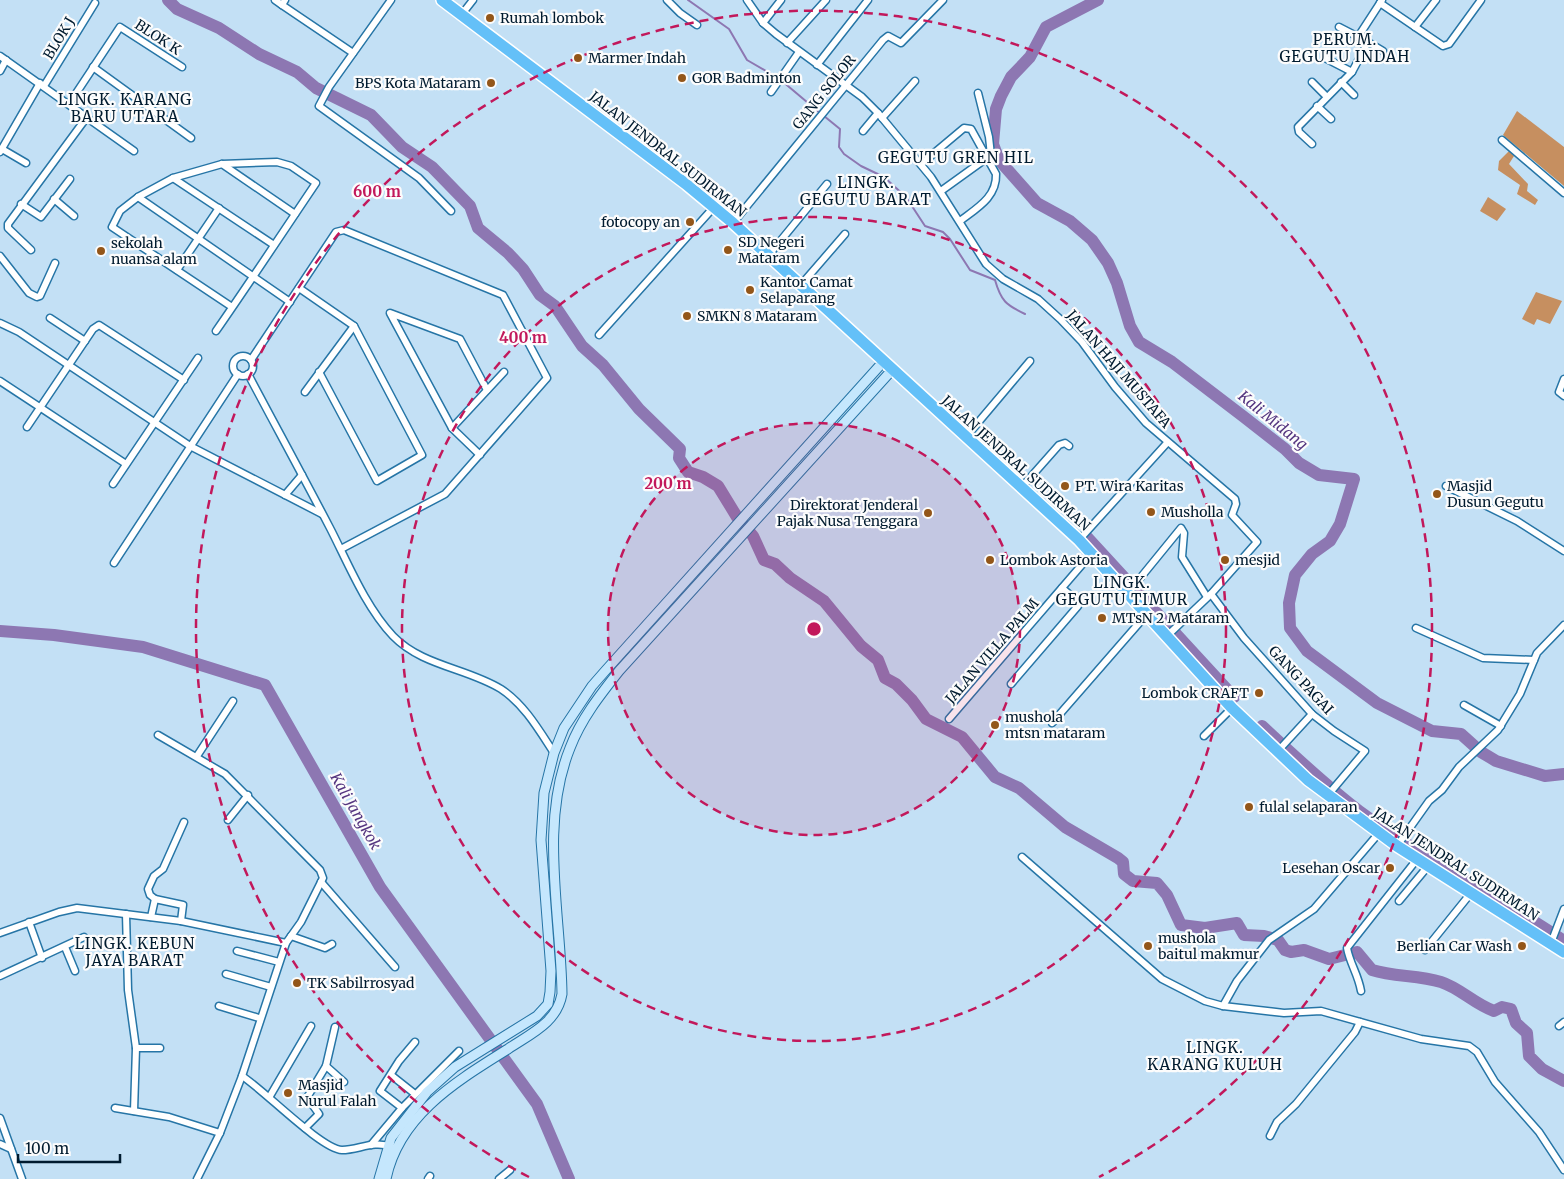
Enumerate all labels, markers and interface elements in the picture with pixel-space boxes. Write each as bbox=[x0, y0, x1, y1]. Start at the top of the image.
place label: Rumah lombok bbox=[500, 9, 604, 27]
marker: Rumah lombok bbox=[484, 12, 496, 24]
street label: BLOK J bbox=[39, 13, 79, 63]
street label: BLOK K bbox=[132, 16, 185, 59]
district label: PERUM. GEGUTU INDAH bbox=[1280, 30, 1410, 66]
place label: Marmer Indah bbox=[588, 49, 686, 67]
street label: GANG SOLOR bbox=[788, 51, 860, 133]
marker: Marmer Indah bbox=[572, 52, 584, 64]
place label: GOR Badminton bbox=[692, 69, 801, 87]
marker: GOR Badminton bbox=[676, 72, 688, 84]
place label: BPS Kota Mataram bbox=[355, 74, 481, 92]
marker: BPS Kota Mataram bbox=[485, 77, 497, 89]
street label: JALAN JENDRAL SUDIRMAN bbox=[585, 87, 750, 221]
district label: LINGK. KARANG BARU UTARA bbox=[58, 90, 192, 126]
district label: GEGUTU GREN HIL bbox=[878, 148, 1034, 167]
district label: LINGK. GEGUTU BARAT bbox=[800, 173, 932, 209]
text: 600 m bbox=[353, 182, 401, 201]
place label: fotocopy an bbox=[601, 213, 680, 231]
marker: fotocopy an bbox=[684, 216, 696, 228]
place label: SD Negeri Mataram bbox=[738, 233, 805, 267]
place label: sekolah nuansa alam bbox=[111, 234, 197, 268]
marker: SD Negeri Mataram bbox=[722, 244, 734, 256]
marker: sekolah nuansa alam bbox=[95, 245, 107, 257]
place label: Kantor Camat Selaparang bbox=[760, 273, 853, 307]
marker: Kantor Camat Selaparang bbox=[744, 284, 756, 296]
street label: JALAN HAJI MUSTAFA bbox=[1062, 306, 1175, 432]
place label: SMKN 8 Mataram bbox=[697, 307, 817, 325]
marker: SMKN 8 Mataram bbox=[681, 310, 693, 322]
text: 400 m bbox=[499, 328, 547, 347]
water label: Kali Midang bbox=[1234, 386, 1311, 454]
street label: JALAN JENDRAL SUDIRMAN bbox=[937, 391, 1094, 535]
text: 200 m bbox=[644, 474, 692, 493]
place label: PT. Wira Karitas bbox=[1075, 477, 1184, 495]
place label: Masjid Dusun Gegutu bbox=[1447, 477, 1544, 511]
marker: PT. Wira Karitas bbox=[1059, 480, 1071, 492]
marker: Masjid Dusun Gegutu bbox=[1431, 488, 1443, 500]
place label: Direktorat Jenderal Pajak Nusa Tenggara bbox=[777, 496, 919, 530]
place label: Musholla bbox=[1161, 503, 1224, 521]
marker: Musholla bbox=[1145, 506, 1157, 518]
marker: Direktorat Jenderal Pajak Nusa Tenggara bbox=[922, 507, 934, 519]
place label: Lombok Astoria bbox=[1000, 551, 1109, 569]
place label: mesjid bbox=[1235, 551, 1281, 569]
marker: Lombok Astoria bbox=[984, 554, 996, 566]
marker: mesjid bbox=[1219, 554, 1231, 566]
district label: LINGK. GEGUTU TIMUR bbox=[1056, 573, 1188, 609]
street label: JALAN VILLA PALM bbox=[941, 595, 1043, 708]
place label: MTsN 2 Mataram bbox=[1112, 609, 1230, 627]
marker: MTsN 2 Mataram bbox=[1096, 612, 1108, 624]
centre of rings bbox=[805, 620, 823, 638]
street label: GANG PAGAI bbox=[1265, 642, 1337, 718]
place label: Lombok CRAFT bbox=[1141, 684, 1249, 702]
marker: Lombok CRAFT bbox=[1253, 687, 1265, 699]
place label: mushola mtsn mataram bbox=[1005, 708, 1106, 742]
marker: mushola mtsn mataram bbox=[989, 719, 1001, 731]
water label: Kali Jangkok bbox=[326, 768, 386, 853]
place label: fulal selaparan bbox=[1259, 798, 1358, 816]
marker: fulal selaparan bbox=[1243, 801, 1255, 813]
street label: JALAN JENDRAL SUDIRMAN bbox=[1369, 803, 1542, 924]
place label: Lesehan Oscar bbox=[1282, 859, 1380, 877]
marker: Lesehan Oscar bbox=[1384, 862, 1396, 874]
place label: mushola baitul makmur bbox=[1157, 929, 1259, 963]
district label: LINGK. KEBUN JAYA BARAT bbox=[75, 934, 195, 970]
place label: Berlian Car Wash bbox=[1397, 937, 1512, 955]
marker: mushola baitul makmur bbox=[1142, 940, 1154, 952]
marker: Berlian Car Wash bbox=[1516, 940, 1528, 952]
place label: TK Sabilrrosyad bbox=[307, 974, 415, 992]
marker: TK Sabilrrosyad bbox=[291, 977, 303, 989]
district label: LINGK. KARANG KULUH bbox=[1147, 1038, 1283, 1074]
place label: Masjid Nurul Falah bbox=[298, 1076, 377, 1110]
marker: Masjid Nurul Falah bbox=[282, 1087, 294, 1099]
scale bar bbox=[18, 1132, 120, 1164]
text: 100 m bbox=[25, 1139, 69, 1158]

